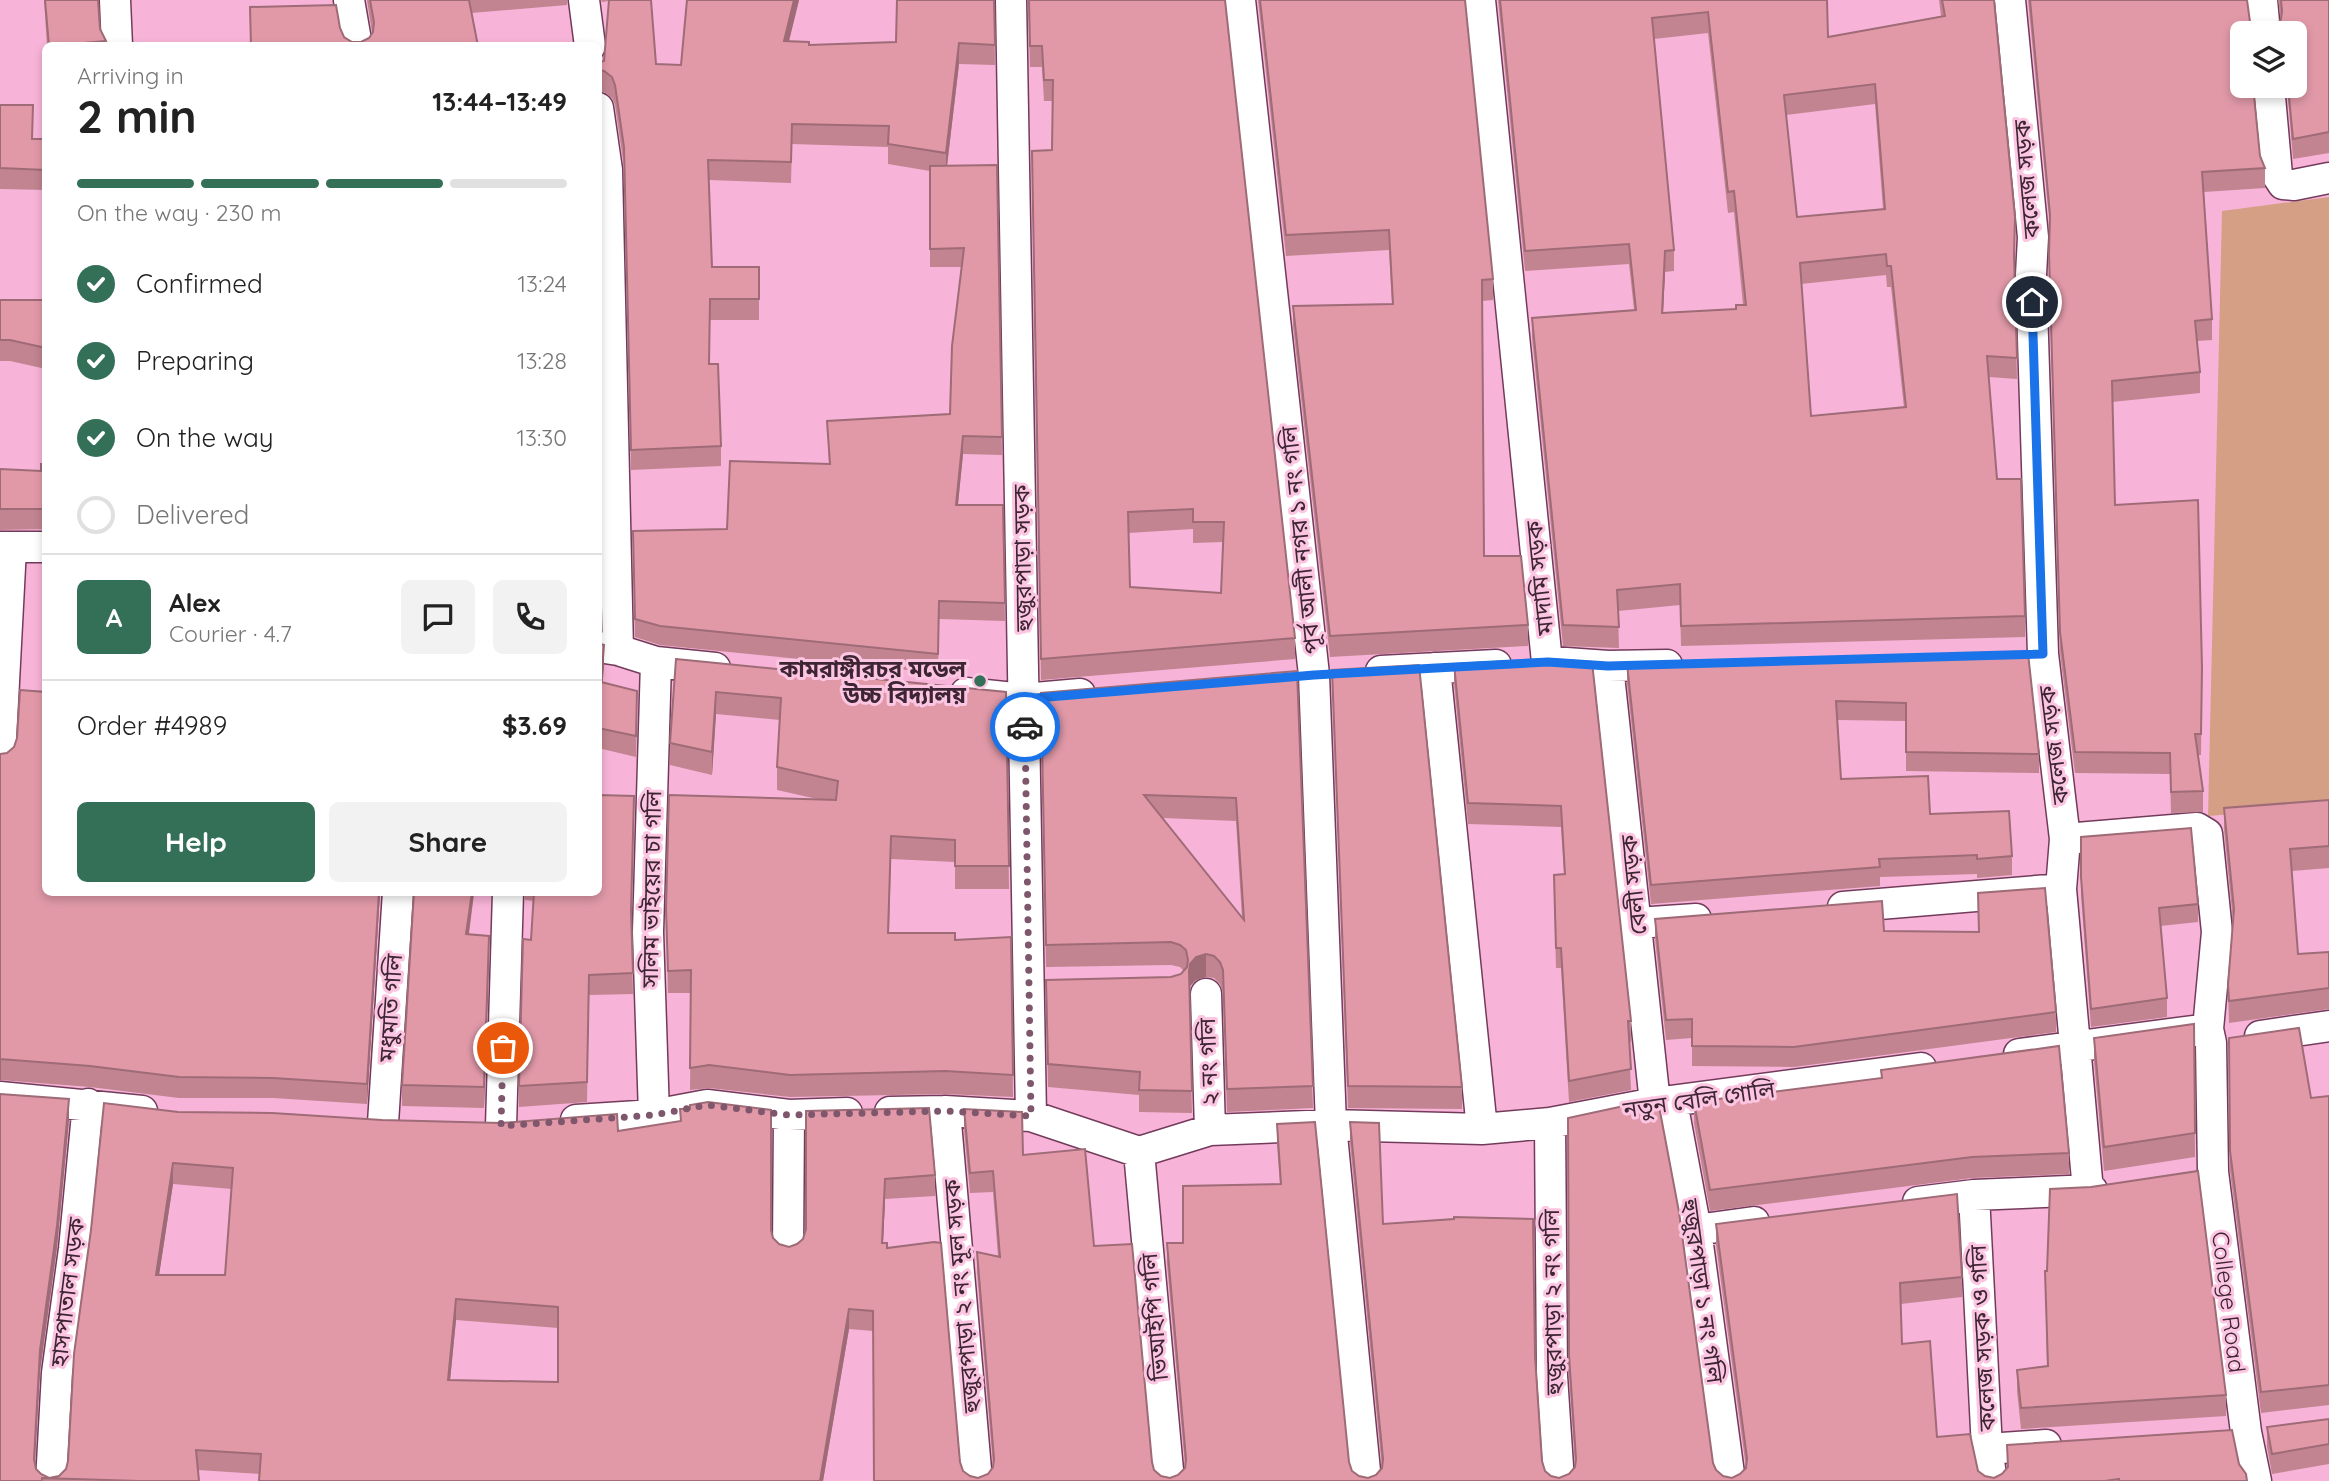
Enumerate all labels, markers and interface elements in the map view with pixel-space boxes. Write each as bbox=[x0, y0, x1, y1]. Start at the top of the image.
map controls bbox=[2230, 21, 2307, 98]
button: layers bbox=[2230, 21, 2307, 98]
text: Arriving in bbox=[77, 61, 184, 90]
text: 13:44–13:49 bbox=[432, 85, 567, 118]
text: 2 min bbox=[77, 87, 197, 145]
street label: কলেজ সড়ক bbox=[2006, 118, 2046, 241]
text: On the way · 230 m bbox=[77, 198, 282, 227]
icon: check bbox=[77, 265, 115, 303]
text: Confirmed bbox=[136, 267, 263, 300]
text: 13:24 bbox=[518, 269, 567, 298]
pin bbox=[2002, 272, 2062, 332]
icon: home bbox=[2013, 283, 2051, 321]
icon: check bbox=[77, 342, 115, 380]
text: Preparing bbox=[136, 344, 254, 377]
text: 13:28 bbox=[517, 346, 567, 375]
icon: check bbox=[77, 419, 115, 457]
text: On the way bbox=[136, 421, 274, 454]
text: 13:30 bbox=[516, 423, 567, 452]
street label: পূর্ব আলী নগর ১ নং গলি bbox=[1273, 423, 1326, 655]
street label: হুজুরপাড়া সড়ক bbox=[1006, 484, 1038, 633]
text: Delivered bbox=[136, 498, 249, 531]
street label: মাদামি সড়ক bbox=[1519, 519, 1560, 638]
button: chat bbox=[401, 580, 475, 654]
button: phone bbox=[493, 580, 567, 654]
text: Alex bbox=[169, 586, 220, 619]
text: A bbox=[106, 601, 122, 634]
text: Courier · 4.7 bbox=[169, 619, 292, 648]
place label: কামরাঙ্গীরচর মডেল উচ্চ বিদ্যালয় bbox=[778, 654, 967, 709]
marker: কামরাঙ্গীরচর মডেল উচ্চ বিদ্যালয় bbox=[972, 673, 988, 689]
street label: কলেজ সড়ক bbox=[2031, 684, 2075, 807]
courier bbox=[990, 692, 1060, 762]
icon: car bbox=[1006, 708, 1044, 746]
text: Order #4989 bbox=[77, 709, 227, 742]
text: $3.69 bbox=[502, 709, 567, 742]
street label: সলিম ভাইয়ের চা গলি bbox=[635, 789, 667, 989]
button: Help bbox=[77, 802, 315, 882]
button: Share bbox=[329, 802, 567, 882]
street label: বেলী সড়ক bbox=[1613, 833, 1653, 936]
street label: মধুমতি গলি bbox=[372, 952, 408, 1064]
street label: ২ নং গলি bbox=[1192, 1016, 1224, 1106]
pin bbox=[473, 1018, 533, 1078]
icon: bag bbox=[484, 1029, 522, 1067]
street label: নতুন বেলি গোলি bbox=[1620, 1074, 1778, 1124]
street label: হুজুরপাড়া ২ নং মূল সড়ক bbox=[936, 1178, 986, 1415]
street label: হুজুরপাড়া ১ নং গলি bbox=[1676, 1196, 1730, 1386]
street label: হুজুরপাড়া ২ নং গলি bbox=[1536, 1208, 1568, 1396]
street label: হাসপাতাল সড়ক bbox=[43, 1215, 91, 1369]
street label: College Road bbox=[2206, 1230, 2252, 1374]
street label: কলেজ সড়ক ও গলি bbox=[1963, 1243, 2001, 1433]
street label: ভিআইপি গলি bbox=[1134, 1251, 1174, 1383]

